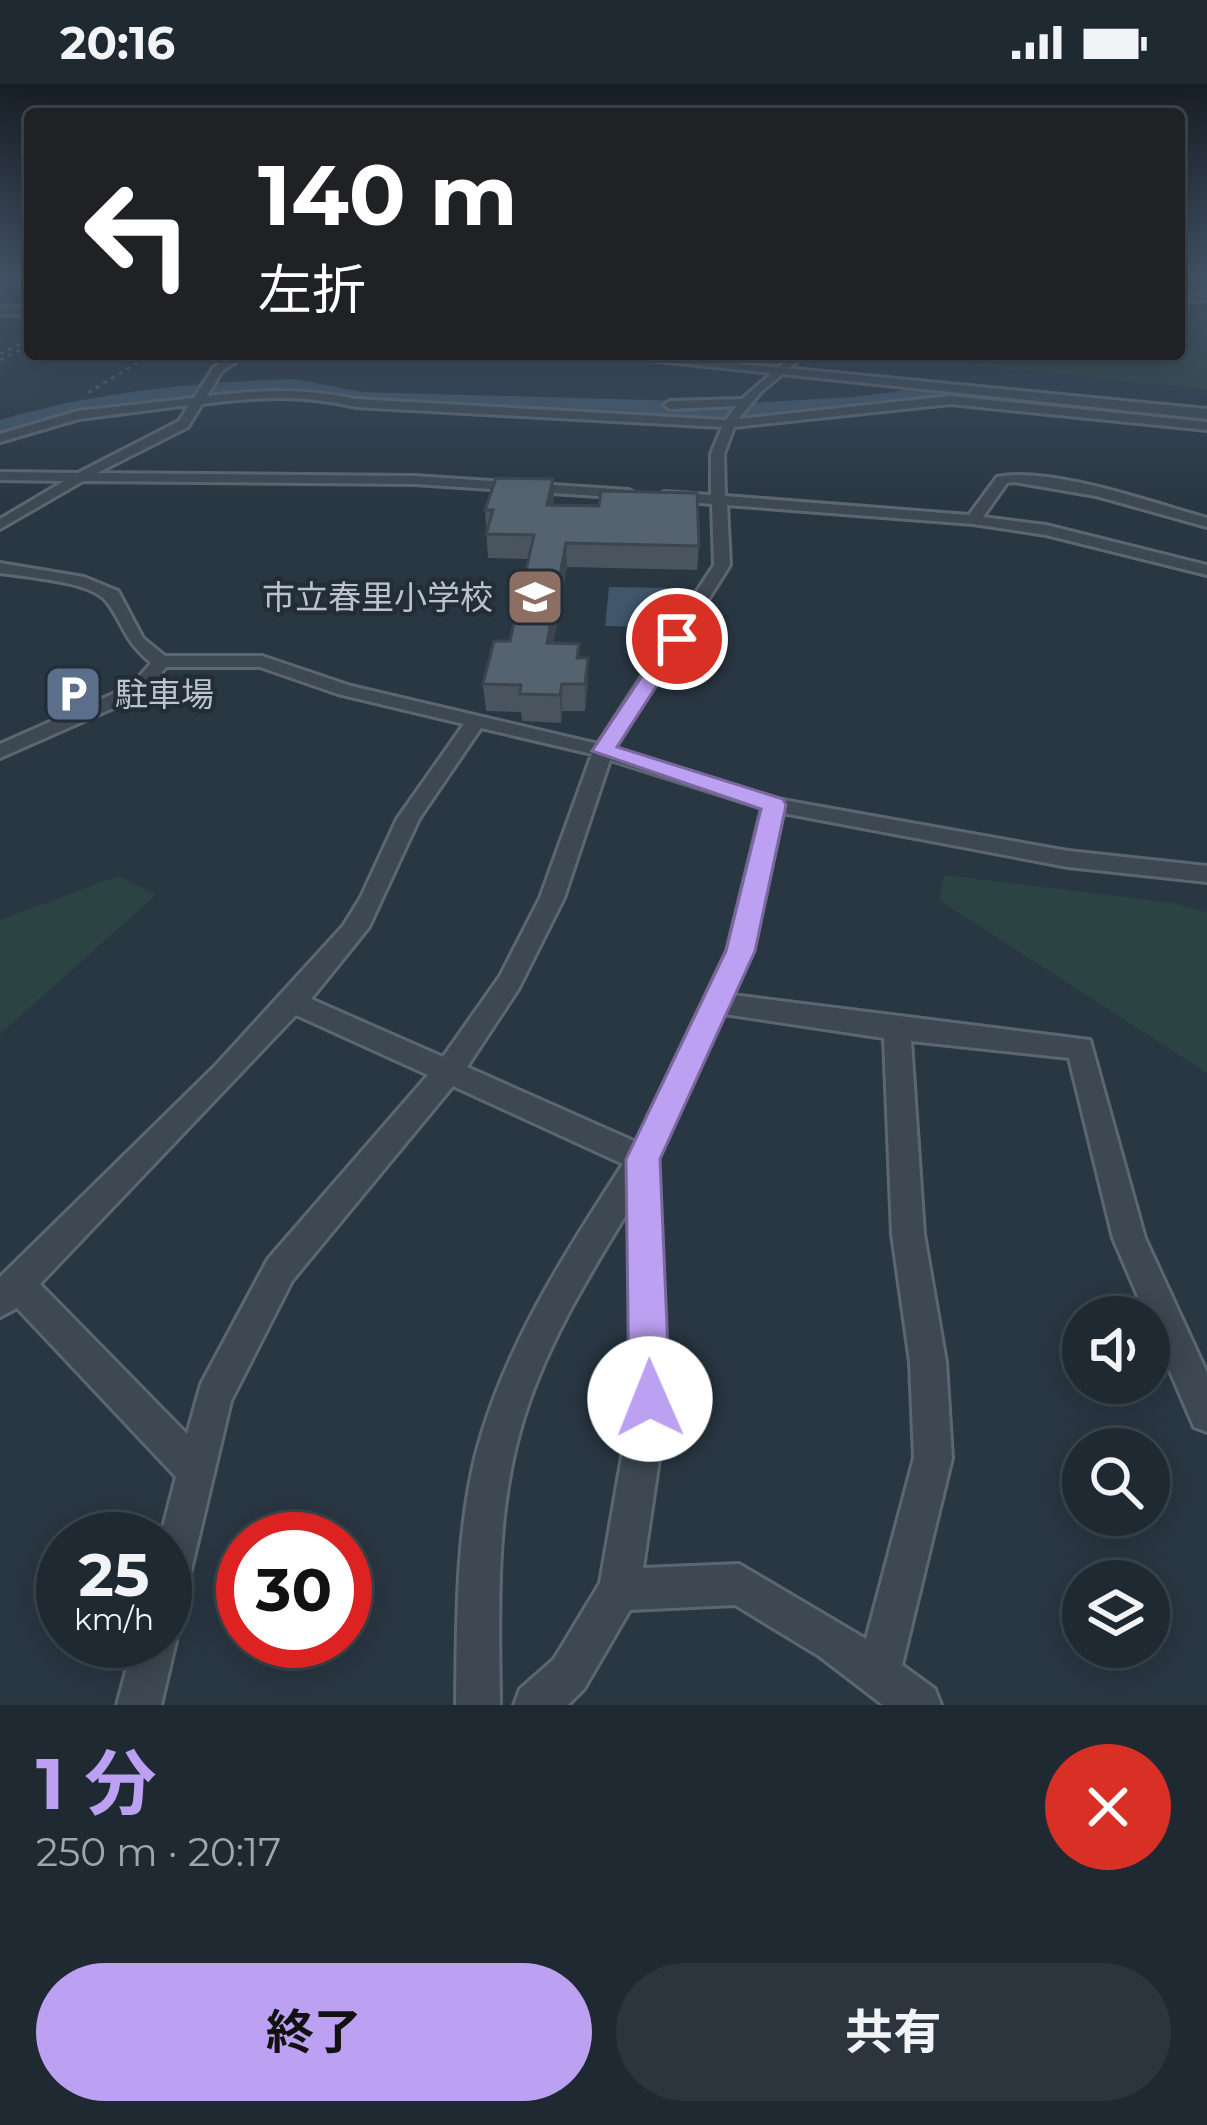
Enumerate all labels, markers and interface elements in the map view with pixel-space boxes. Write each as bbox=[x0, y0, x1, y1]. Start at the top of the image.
text: 20:16 bbox=[60, 15, 175, 70]
text: 140 m bbox=[258, 144, 518, 246]
icon: left bbox=[60, 156, 216, 312]
text: 左折 bbox=[258, 257, 366, 323]
school or university icon: 市立春里小学校 bbox=[504, 566, 566, 628]
place label: 市立春里小学校 bbox=[262, 577, 493, 617]
pin bbox=[626, 588, 728, 690]
icon: arrive bbox=[644, 606, 710, 672]
parking icon: 駐車場 bbox=[42, 663, 104, 725]
place label: 駐車場 bbox=[115, 674, 214, 714]
map controls bbox=[1062, 1296, 1170, 1668]
button: sound bbox=[1062, 1296, 1170, 1404]
position arrow bbox=[587, 1336, 713, 1462]
button: search bbox=[1062, 1428, 1170, 1536]
speed limit sign: 30 bbox=[216, 1512, 372, 1668]
text: 25 bbox=[78, 1538, 150, 1611]
button: layers bbox=[1062, 1560, 1170, 1668]
text: km/h bbox=[74, 1601, 154, 1638]
text: 1 分 bbox=[36, 1739, 157, 1827]
button: close bbox=[1045, 1744, 1171, 1870]
text: 250 m · 20:17 bbox=[36, 1828, 281, 1876]
button: 終了 bbox=[36, 1963, 592, 2101]
button: 共有 bbox=[616, 1963, 1171, 2101]

